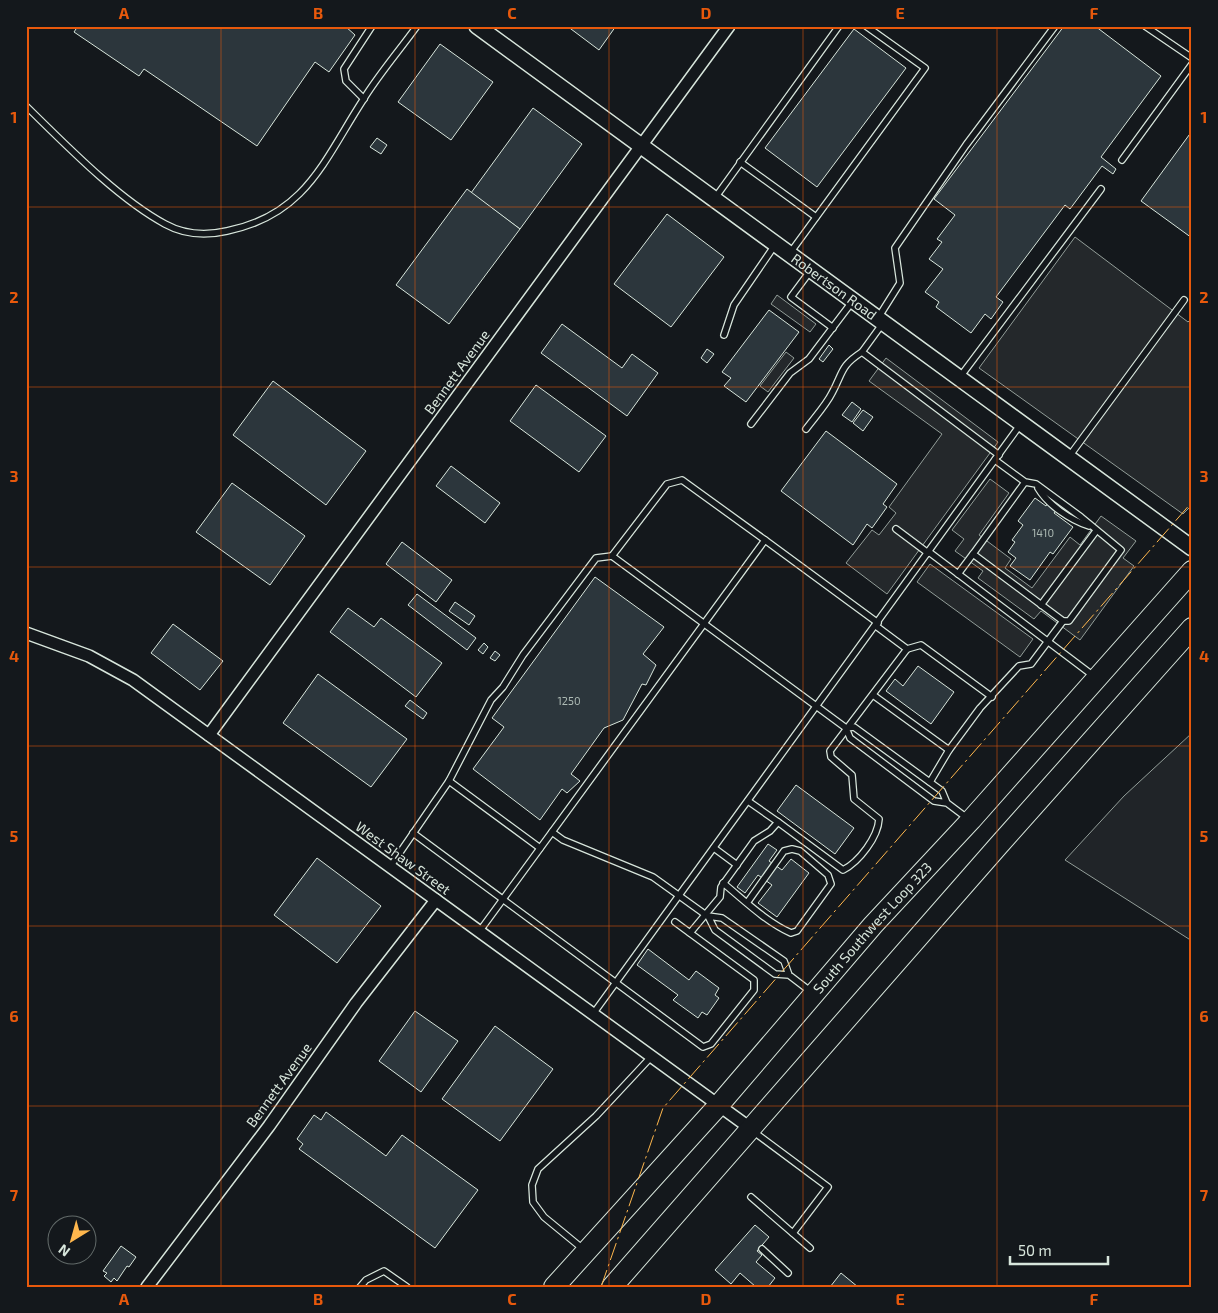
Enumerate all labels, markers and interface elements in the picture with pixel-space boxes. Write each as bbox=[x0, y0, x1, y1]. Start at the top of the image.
text: A bbox=[119, 3, 130, 22]
text: B bbox=[313, 3, 323, 22]
text: C bbox=[507, 3, 517, 22]
text: D bbox=[701, 3, 712, 22]
text: E bbox=[895, 3, 905, 22]
text: F bbox=[1090, 3, 1099, 22]
text: 1 bbox=[11, 107, 17, 126]
text: 1 bbox=[1201, 107, 1207, 126]
street label: Robertson Road bbox=[788, 249, 880, 323]
text: 2 bbox=[9, 287, 19, 306]
text: 2 bbox=[1199, 287, 1209, 306]
street label: Bennett Avenue bbox=[420, 326, 493, 417]
text: 3 bbox=[9, 466, 19, 485]
text: 3 bbox=[1199, 466, 1209, 485]
house number: 1410 bbox=[1032, 526, 1054, 539]
text: 4 bbox=[9, 646, 19, 665]
text: 4 bbox=[1199, 646, 1209, 665]
house number: 1250 bbox=[557, 694, 581, 707]
street label: West Shaw Street bbox=[353, 817, 454, 898]
text: 5 bbox=[10, 826, 19, 845]
text: 5 bbox=[1200, 826, 1209, 845]
street label: South Southwest Loop 323 bbox=[809, 859, 935, 997]
text: 6 bbox=[9, 1006, 19, 1025]
text: 6 bbox=[1199, 1006, 1209, 1025]
street label: Bennett Avenue bbox=[242, 1039, 315, 1130]
text: 7 bbox=[10, 1185, 19, 1204]
text: 7 bbox=[1200, 1185, 1209, 1204]
north arrow bbox=[48, 1216, 98, 1266]
scale bar bbox=[1010, 1233, 1108, 1265]
text: N bbox=[55, 1241, 73, 1261]
text: 50 m bbox=[1018, 1241, 1052, 1259]
text: A bbox=[119, 1289, 130, 1308]
text: B bbox=[313, 1289, 323, 1308]
text: C bbox=[507, 1289, 517, 1308]
text: D bbox=[701, 1289, 712, 1308]
text: E bbox=[895, 1289, 905, 1308]
text: F bbox=[1090, 1289, 1099, 1308]

